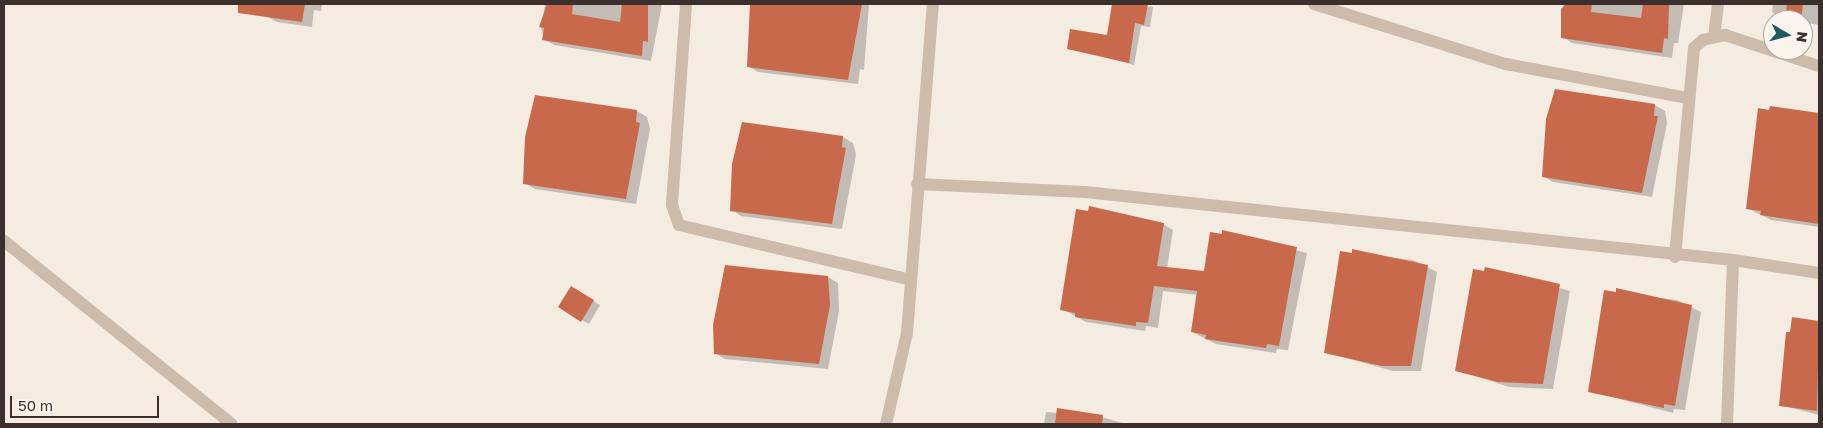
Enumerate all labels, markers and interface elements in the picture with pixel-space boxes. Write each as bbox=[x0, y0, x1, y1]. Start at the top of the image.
north arrow bbox=[1763, 10, 1813, 60]
text: N bbox=[1793, 31, 1812, 43]
scale bar bbox=[12, 386, 161, 418]
text: 50 m bbox=[18, 396, 53, 414]

